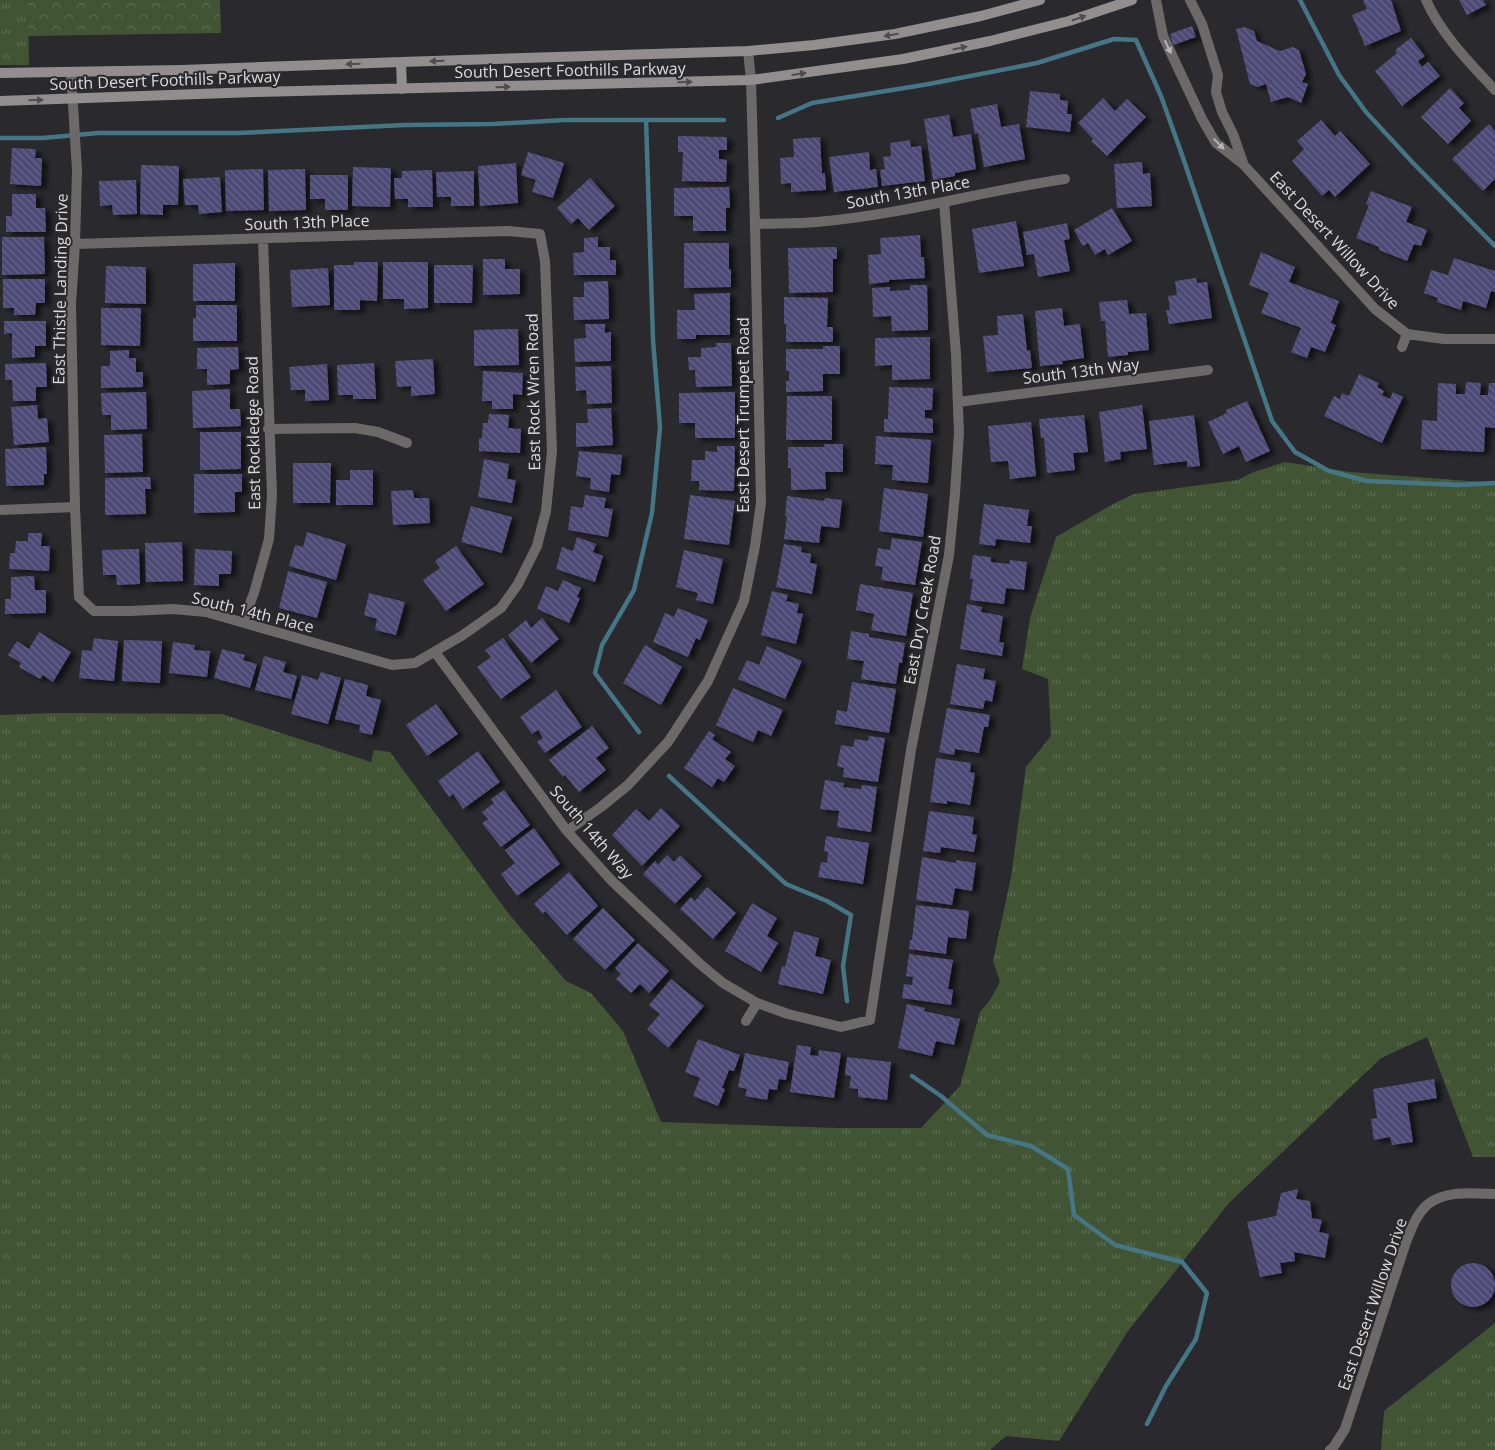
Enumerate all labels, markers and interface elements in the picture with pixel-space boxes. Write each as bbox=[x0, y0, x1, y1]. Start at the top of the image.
one-way arrow bbox=[1071, 14, 1086, 21]
one-way arrow bbox=[882, 31, 898, 39]
one-way arrow bbox=[1165, 40, 1173, 54]
one-way arrow bbox=[952, 43, 968, 51]
one-way arrow bbox=[429, 57, 445, 65]
street label: South Desert Foothills Parkway bbox=[454, 57, 687, 83]
one-way arrow bbox=[344, 60, 360, 68]
street label: South Desert Foothills Parkway bbox=[49, 65, 282, 95]
one-way arrow bbox=[792, 70, 808, 78]
one-way arrow bbox=[677, 78, 693, 86]
one-way arrow bbox=[495, 83, 511, 91]
one-way arrow bbox=[28, 96, 44, 104]
one-way arrow bbox=[1213, 138, 1225, 150]
street label: East Desert Willow Drive bbox=[1265, 166, 1405, 314]
street label: South 13th Place bbox=[845, 170, 971, 214]
street label: East Thistle Landing Drive bbox=[47, 193, 73, 385]
street label: South 13th Place bbox=[244, 209, 370, 235]
street label: East Rock Wren Road bbox=[521, 313, 545, 471]
street label: East Desert Trumpet Road bbox=[732, 317, 754, 513]
street label: South 13th Way bbox=[1021, 353, 1142, 389]
street label: East Rockledge Road bbox=[241, 356, 265, 510]
street label: East Dry Creek Road bbox=[898, 534, 946, 686]
street label: South 14th Place bbox=[190, 586, 316, 638]
street label: South 14th Way bbox=[545, 780, 640, 884]
street label: East Desert Willow Drive bbox=[1332, 1215, 1412, 1393]

